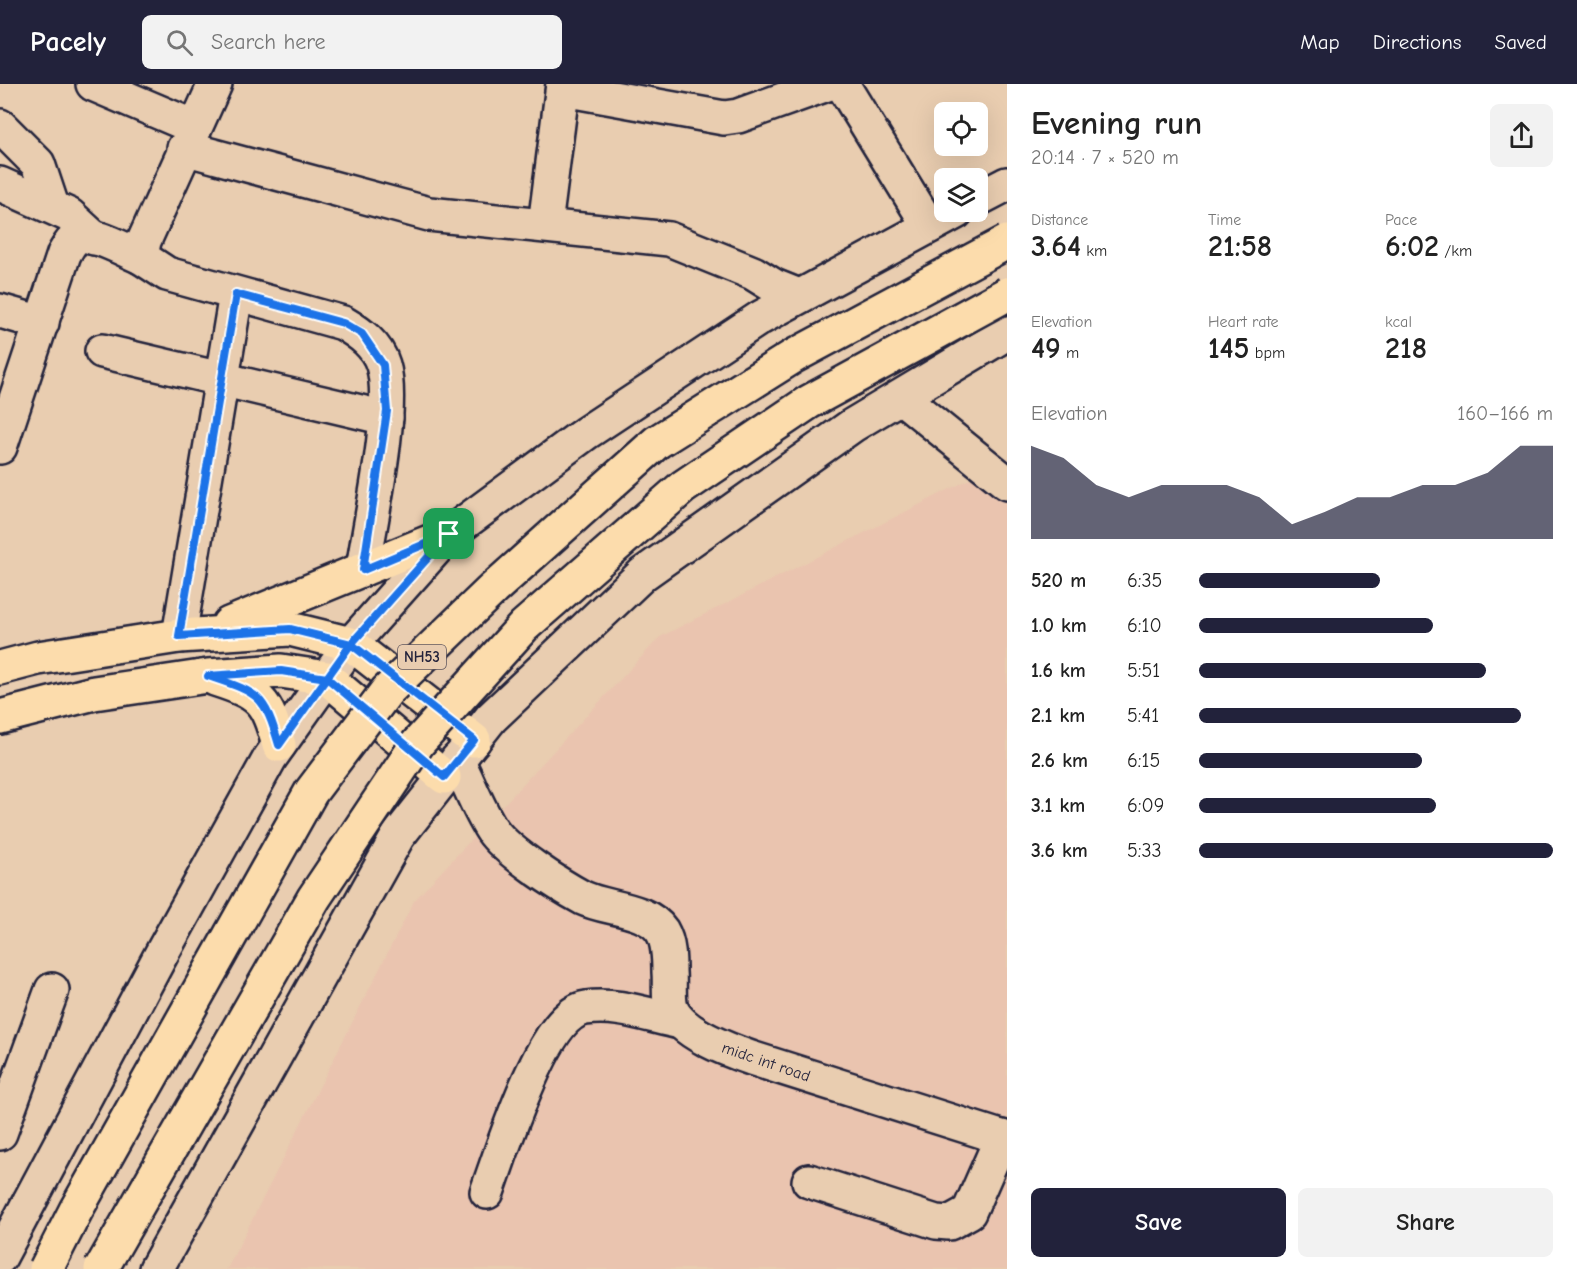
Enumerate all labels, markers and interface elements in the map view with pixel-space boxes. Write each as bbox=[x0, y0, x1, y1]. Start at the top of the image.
search box bbox=[142, 15, 562, 69]
text: Pacely bbox=[30, 26, 106, 58]
icon: search bbox=[163, 26, 196, 59]
text: Search here bbox=[211, 29, 326, 55]
text: Map bbox=[1300, 30, 1340, 54]
text: Directions bbox=[1373, 30, 1462, 54]
text: Saved bbox=[1495, 30, 1547, 54]
map controls bbox=[934, 102, 988, 222]
button: locate bbox=[934, 102, 988, 156]
text: Evening run bbox=[1031, 104, 1202, 142]
button: share bbox=[1490, 104, 1553, 167]
text: 20:14 · 7 × 520 m bbox=[1031, 146, 1179, 169]
button: layers bbox=[934, 168, 988, 222]
text: Distance bbox=[1031, 211, 1088, 229]
text: Time bbox=[1208, 211, 1241, 229]
text: Pace bbox=[1385, 211, 1417, 229]
text: 3.64 bbox=[1031, 229, 1081, 264]
text: 21:58 bbox=[1208, 229, 1272, 264]
text: 6:02 bbox=[1385, 229, 1439, 264]
text: km bbox=[1081, 242, 1107, 260]
text: /km bbox=[1439, 242, 1472, 260]
text: Elevation bbox=[1031, 313, 1092, 331]
text: Heart rate bbox=[1208, 313, 1279, 331]
text: kcal bbox=[1385, 313, 1412, 331]
text: 49 bbox=[1031, 331, 1061, 366]
text: 145 bbox=[1208, 331, 1250, 366]
text: 218 bbox=[1385, 331, 1427, 366]
text: m bbox=[1061, 344, 1079, 362]
text: bpm bbox=[1250, 344, 1285, 362]
text: Elevation bbox=[1031, 402, 1108, 425]
text: 160–166 m bbox=[1457, 402, 1553, 425]
pin bbox=[423, 508, 474, 559]
icon: arrive bbox=[432, 517, 465, 550]
text: 520 m bbox=[1031, 569, 1086, 592]
text: 6:35 bbox=[1127, 569, 1162, 592]
text: 1.0 km bbox=[1031, 614, 1087, 637]
text: 6:10 bbox=[1127, 614, 1162, 637]
road number: NH53 bbox=[398, 645, 446, 669]
text: 1.6 km bbox=[1031, 659, 1086, 682]
text: 5:51 bbox=[1127, 659, 1160, 682]
text: 2.1 km bbox=[1031, 704, 1085, 727]
text: 5:41 bbox=[1127, 704, 1159, 727]
text: 2.6 km bbox=[1031, 749, 1088, 772]
text: 6:15 bbox=[1127, 749, 1160, 772]
text: 3.1 km bbox=[1031, 794, 1085, 817]
text: 6:09 bbox=[1127, 794, 1164, 817]
text: 3.6 km bbox=[1031, 839, 1088, 862]
text: 5:33 bbox=[1127, 839, 1162, 862]
street label: midc int road bbox=[720, 1038, 812, 1086]
button: Save bbox=[1031, 1188, 1286, 1257]
button: Share bbox=[1298, 1188, 1553, 1257]

